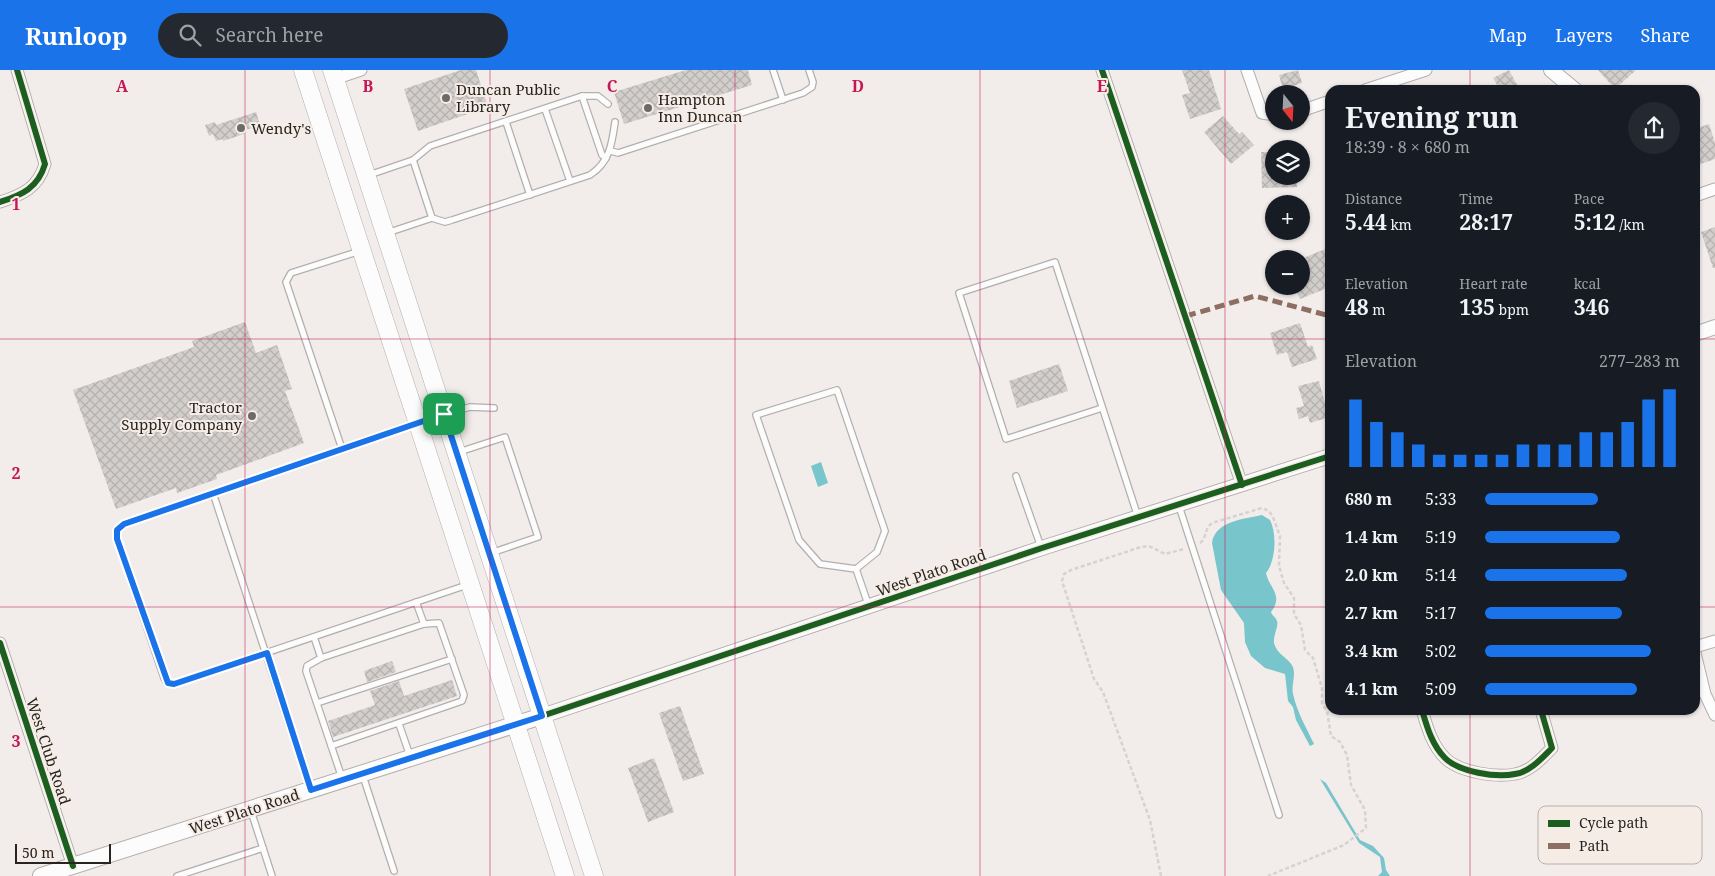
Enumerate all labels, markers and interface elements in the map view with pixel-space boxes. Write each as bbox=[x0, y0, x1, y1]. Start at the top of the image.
search box bbox=[158, 13, 508, 58]
text: Runloop bbox=[25, 19, 128, 52]
icon: search bbox=[176, 21, 204, 49]
text: Search here bbox=[216, 22, 323, 48]
text: Map bbox=[1489, 23, 1527, 47]
text: Layers bbox=[1555, 23, 1613, 47]
text: Share bbox=[1641, 23, 1690, 47]
text: A bbox=[116, 75, 129, 97]
text: B bbox=[363, 75, 374, 97]
text: C bbox=[607, 75, 618, 97]
text: D bbox=[852, 75, 864, 97]
text: E bbox=[1097, 75, 1107, 97]
place label: Duncan Public Library bbox=[456, 79, 560, 116]
north arrow bbox=[1265, 85, 1310, 130]
map controls bbox=[1265, 85, 1310, 295]
place label: Hampton Inn Duncan bbox=[658, 89, 743, 126]
marker: Duncan Public Library bbox=[440, 92, 452, 104]
text: Evening run bbox=[1345, 98, 1518, 136]
marker: Hampton Inn Duncan bbox=[642, 102, 654, 114]
button: share bbox=[1628, 102, 1680, 154]
place label: Wendy's bbox=[251, 118, 311, 138]
marker: Wendy's bbox=[235, 122, 247, 134]
text: 18:39 · 8 × 680 m bbox=[1345, 136, 1470, 158]
button: layers bbox=[1265, 140, 1310, 185]
text: Distance bbox=[1345, 189, 1402, 208]
text: Time bbox=[1459, 189, 1493, 208]
text: Pace bbox=[1574, 189, 1604, 208]
text: 1 bbox=[11, 193, 21, 215]
button: + bbox=[1265, 195, 1310, 240]
text: 5.44 bbox=[1345, 208, 1387, 236]
text: 28:17 bbox=[1459, 208, 1513, 236]
text: 5:12 bbox=[1574, 208, 1616, 236]
text: km bbox=[1387, 215, 1412, 234]
text: /km bbox=[1616, 215, 1645, 234]
button: − bbox=[1265, 250, 1310, 295]
text: Elevation bbox=[1345, 274, 1408, 293]
text: Heart rate bbox=[1459, 274, 1528, 293]
text: kcal bbox=[1574, 274, 1601, 293]
text: 48 bbox=[1345, 293, 1369, 321]
text: 135 bbox=[1459, 293, 1495, 321]
text: 346 bbox=[1574, 293, 1609, 321]
text: m bbox=[1369, 300, 1386, 319]
text: bpm bbox=[1495, 300, 1529, 319]
text: Elevation bbox=[1345, 350, 1417, 372]
text: 277–283 m bbox=[1599, 350, 1680, 372]
pin bbox=[423, 393, 465, 435]
place label: Tractor Supply Company bbox=[121, 397, 243, 434]
icon: arrive bbox=[430, 400, 458, 428]
marker: Tractor Supply Company bbox=[246, 410, 258, 422]
text: 2 bbox=[11, 462, 21, 484]
text: 680 m bbox=[1345, 488, 1392, 510]
text: 5:33 bbox=[1425, 488, 1456, 510]
text: 1.4 km bbox=[1345, 526, 1398, 548]
text: 5:19 bbox=[1425, 526, 1456, 548]
street label: West Plato Road bbox=[873, 544, 989, 600]
text: 2.0 km bbox=[1345, 564, 1398, 586]
text: 5:14 bbox=[1425, 564, 1456, 586]
text: 2.7 km bbox=[1345, 602, 1398, 624]
text: 5:17 bbox=[1425, 602, 1456, 624]
text: 3.4 km bbox=[1345, 640, 1398, 662]
text: 5:02 bbox=[1425, 640, 1456, 662]
text: 4.1 km bbox=[1345, 678, 1398, 700]
text: 5:09 bbox=[1425, 678, 1456, 700]
street label: West Club Road bbox=[22, 695, 76, 807]
text: 3 bbox=[11, 730, 21, 752]
street label: West Plato Road bbox=[186, 784, 302, 838]
legend bbox=[1538, 806, 1702, 864]
text: Cycle path bbox=[1579, 813, 1648, 832]
text: Path bbox=[1579, 836, 1609, 855]
scale bar bbox=[15, 841, 111, 864]
text: 50 m bbox=[22, 843, 55, 862]

